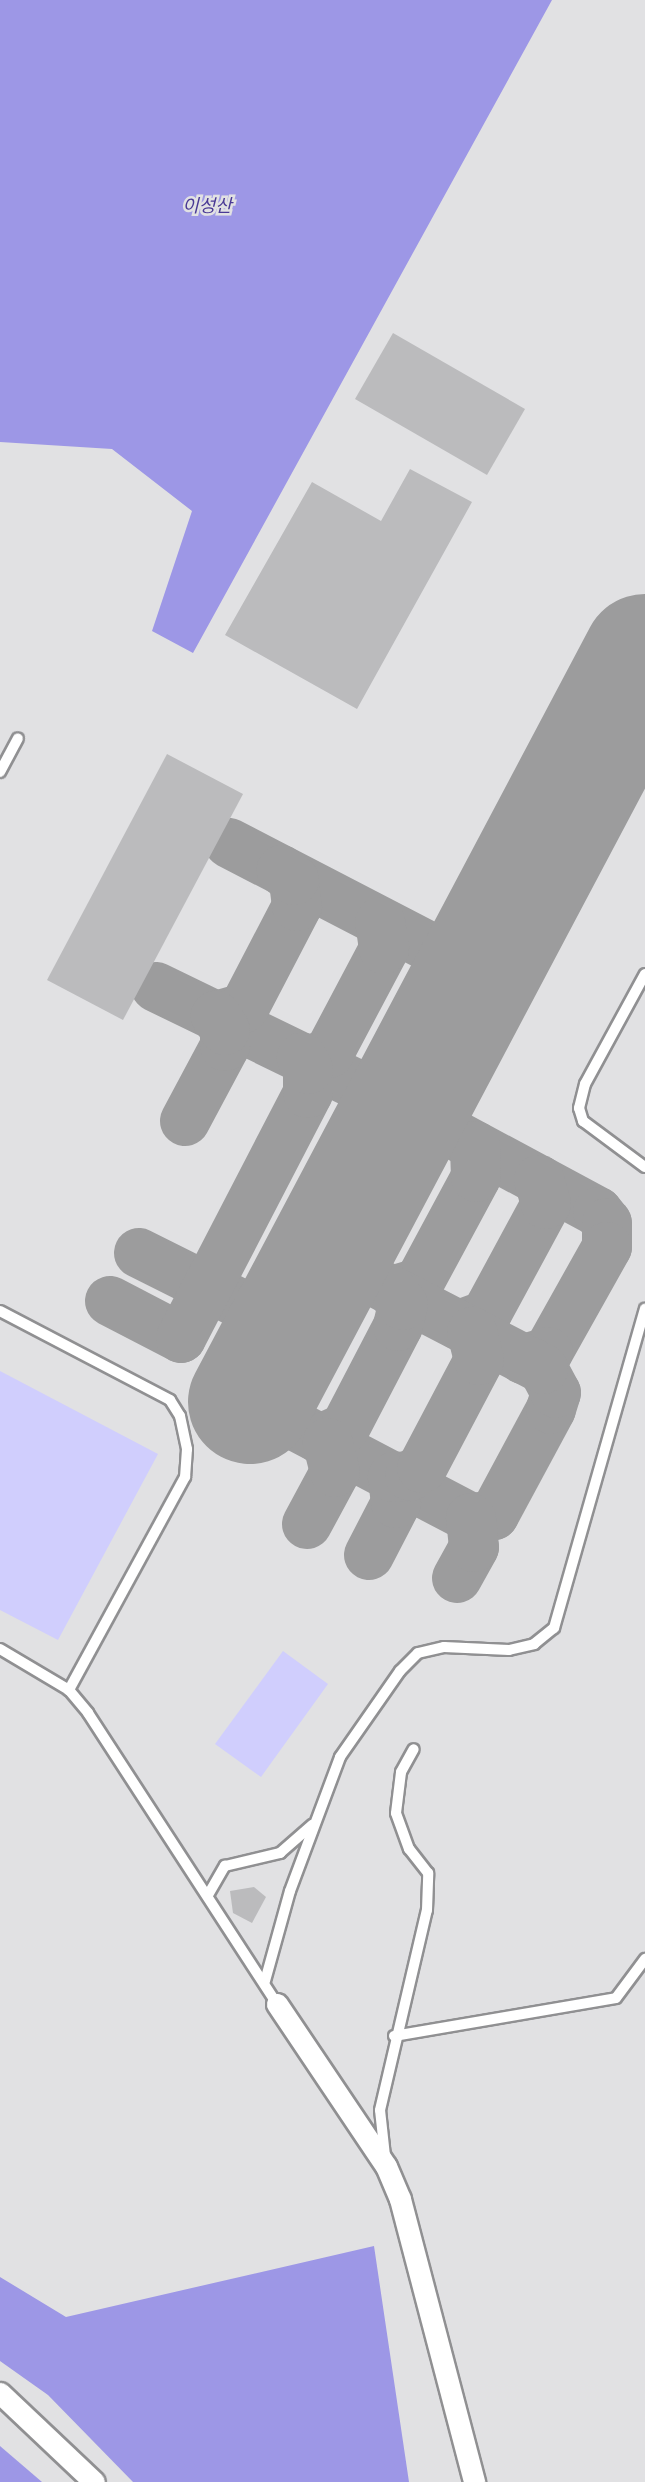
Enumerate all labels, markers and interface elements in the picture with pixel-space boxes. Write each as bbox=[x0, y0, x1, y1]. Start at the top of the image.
park label: 이성산 bbox=[182, 195, 232, 217]

